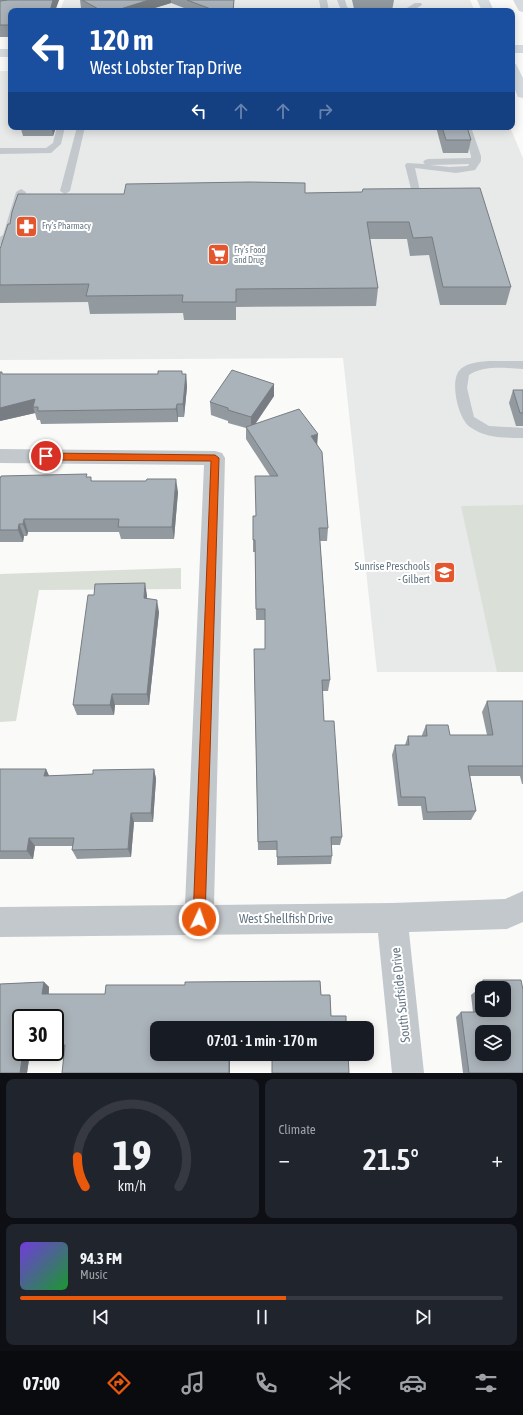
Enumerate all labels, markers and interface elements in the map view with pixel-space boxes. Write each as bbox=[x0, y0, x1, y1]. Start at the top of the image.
icon: left bbox=[24, 24, 76, 76]
text: 120 m bbox=[90, 24, 153, 56]
text: West Lobster Trap Drive bbox=[90, 57, 242, 78]
icon: left bbox=[188, 100, 210, 122]
icon: ahead bbox=[230, 100, 252, 122]
icon: ahead bbox=[272, 100, 294, 122]
icon: right bbox=[314, 100, 336, 122]
pharmacy icon: Fry's Pharmacy bbox=[13, 213, 39, 239]
place label: Fry's Pharmacy bbox=[42, 221, 91, 231]
supermarket icon: Fry's Food and Drug bbox=[205, 242, 231, 268]
place label: Fry's Food and Drug bbox=[234, 245, 266, 265]
pin bbox=[29, 439, 63, 473]
icon: arrive bbox=[35, 445, 57, 467]
school or university icon: Sunrise Preschools - Gilbert bbox=[432, 559, 458, 585]
place label: Sunrise Preschools - Gilbert bbox=[355, 560, 430, 585]
position arrow bbox=[178, 898, 220, 940]
street label: West Shellfish Drive bbox=[239, 911, 333, 926]
street label: South Surfside Drive bbox=[388, 947, 413, 1043]
map controls bbox=[475, 981, 511, 1061]
button: sound bbox=[475, 981, 511, 1017]
speed limit sign: 30 bbox=[12, 1009, 64, 1061]
button: layers bbox=[475, 1025, 511, 1061]
text: 07:01 · 1 min · 170 m bbox=[207, 1032, 317, 1049]
text: Climate bbox=[279, 1122, 316, 1137]
text: 19 bbox=[113, 1130, 152, 1178]
text: 21.5° bbox=[363, 1142, 419, 1176]
text: − bbox=[279, 1146, 290, 1172]
text: + bbox=[492, 1146, 503, 1172]
text: km/h bbox=[118, 1177, 146, 1193]
text: 94.3 FM bbox=[80, 1250, 122, 1267]
text: Music bbox=[80, 1267, 107, 1282]
icon: previous bbox=[90, 1306, 112, 1328]
icon: pause bbox=[251, 1306, 273, 1328]
icon: next bbox=[412, 1306, 434, 1328]
icon: directions bbox=[105, 1369, 133, 1397]
icon: music bbox=[179, 1369, 207, 1397]
icon: phone bbox=[252, 1369, 280, 1397]
icon: climate bbox=[326, 1369, 354, 1397]
icon: car bbox=[399, 1369, 427, 1397]
icon: filters bbox=[472, 1369, 500, 1397]
text: 07:00 bbox=[23, 1373, 60, 1394]

